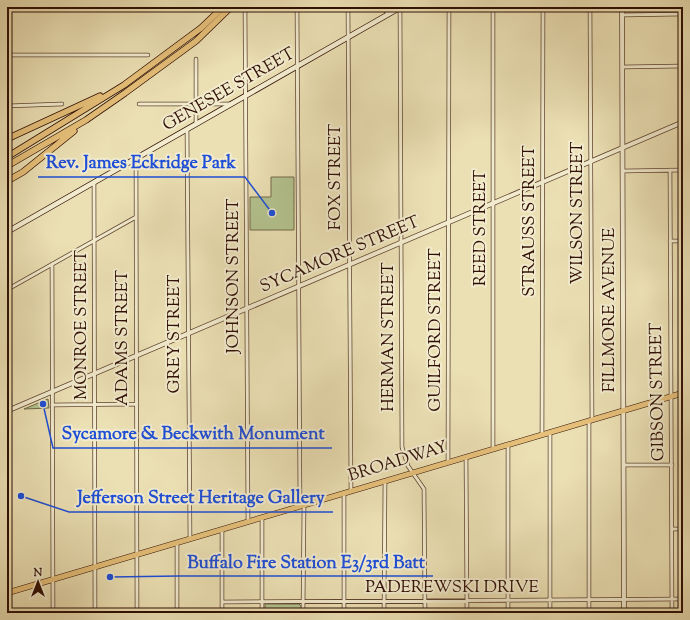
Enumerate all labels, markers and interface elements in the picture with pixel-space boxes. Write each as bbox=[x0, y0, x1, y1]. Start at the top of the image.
street label: GENESEE STREET bbox=[158, 42, 300, 138]
street label: FOX STREET bbox=[324, 124, 348, 230]
street label: WILSON STREET bbox=[566, 141, 590, 285]
street label: STRAUSS STREET bbox=[518, 145, 542, 297]
callout: Rev. James Eckridge Park bbox=[38, 147, 245, 177]
text: Rev. James Eckridge Park bbox=[46, 151, 236, 177]
street label: REED STREET bbox=[469, 170, 493, 286]
street label: JOHNSON STREET bbox=[222, 199, 246, 354]
street label: SYCAMORE STREET bbox=[257, 211, 423, 299]
street label: FILLMORE AVENUE bbox=[598, 228, 622, 392]
street label: GUILFORD STREET bbox=[424, 248, 448, 412]
street label: MONROE STREET bbox=[70, 250, 94, 400]
street label: HERMAN STREET bbox=[377, 262, 401, 412]
street label: ADAMS STREET bbox=[111, 270, 135, 406]
street label: GREY STREET bbox=[163, 275, 187, 393]
street label: GIBSON STREET bbox=[645, 322, 671, 461]
callout: Sycamore & Beckwith Monument bbox=[53, 418, 332, 448]
text: Sycamore & Beckwith Monument bbox=[61, 422, 325, 448]
street label: BROADWAY bbox=[345, 435, 451, 489]
callout: Jefferson Street Heritage Gallery bbox=[69, 482, 333, 512]
text: Jefferson Street Heritage Gallery bbox=[75, 486, 325, 512]
callout: Buffalo Fire Station E3/3rd Batt bbox=[179, 546, 433, 576]
text: Buffalo Fire Station E3/3rd Batt bbox=[187, 551, 426, 577]
north arrow bbox=[18, 562, 58, 602]
text: N bbox=[33, 565, 43, 581]
street label: PADEREWSKI DRIVE bbox=[365, 576, 539, 600]

